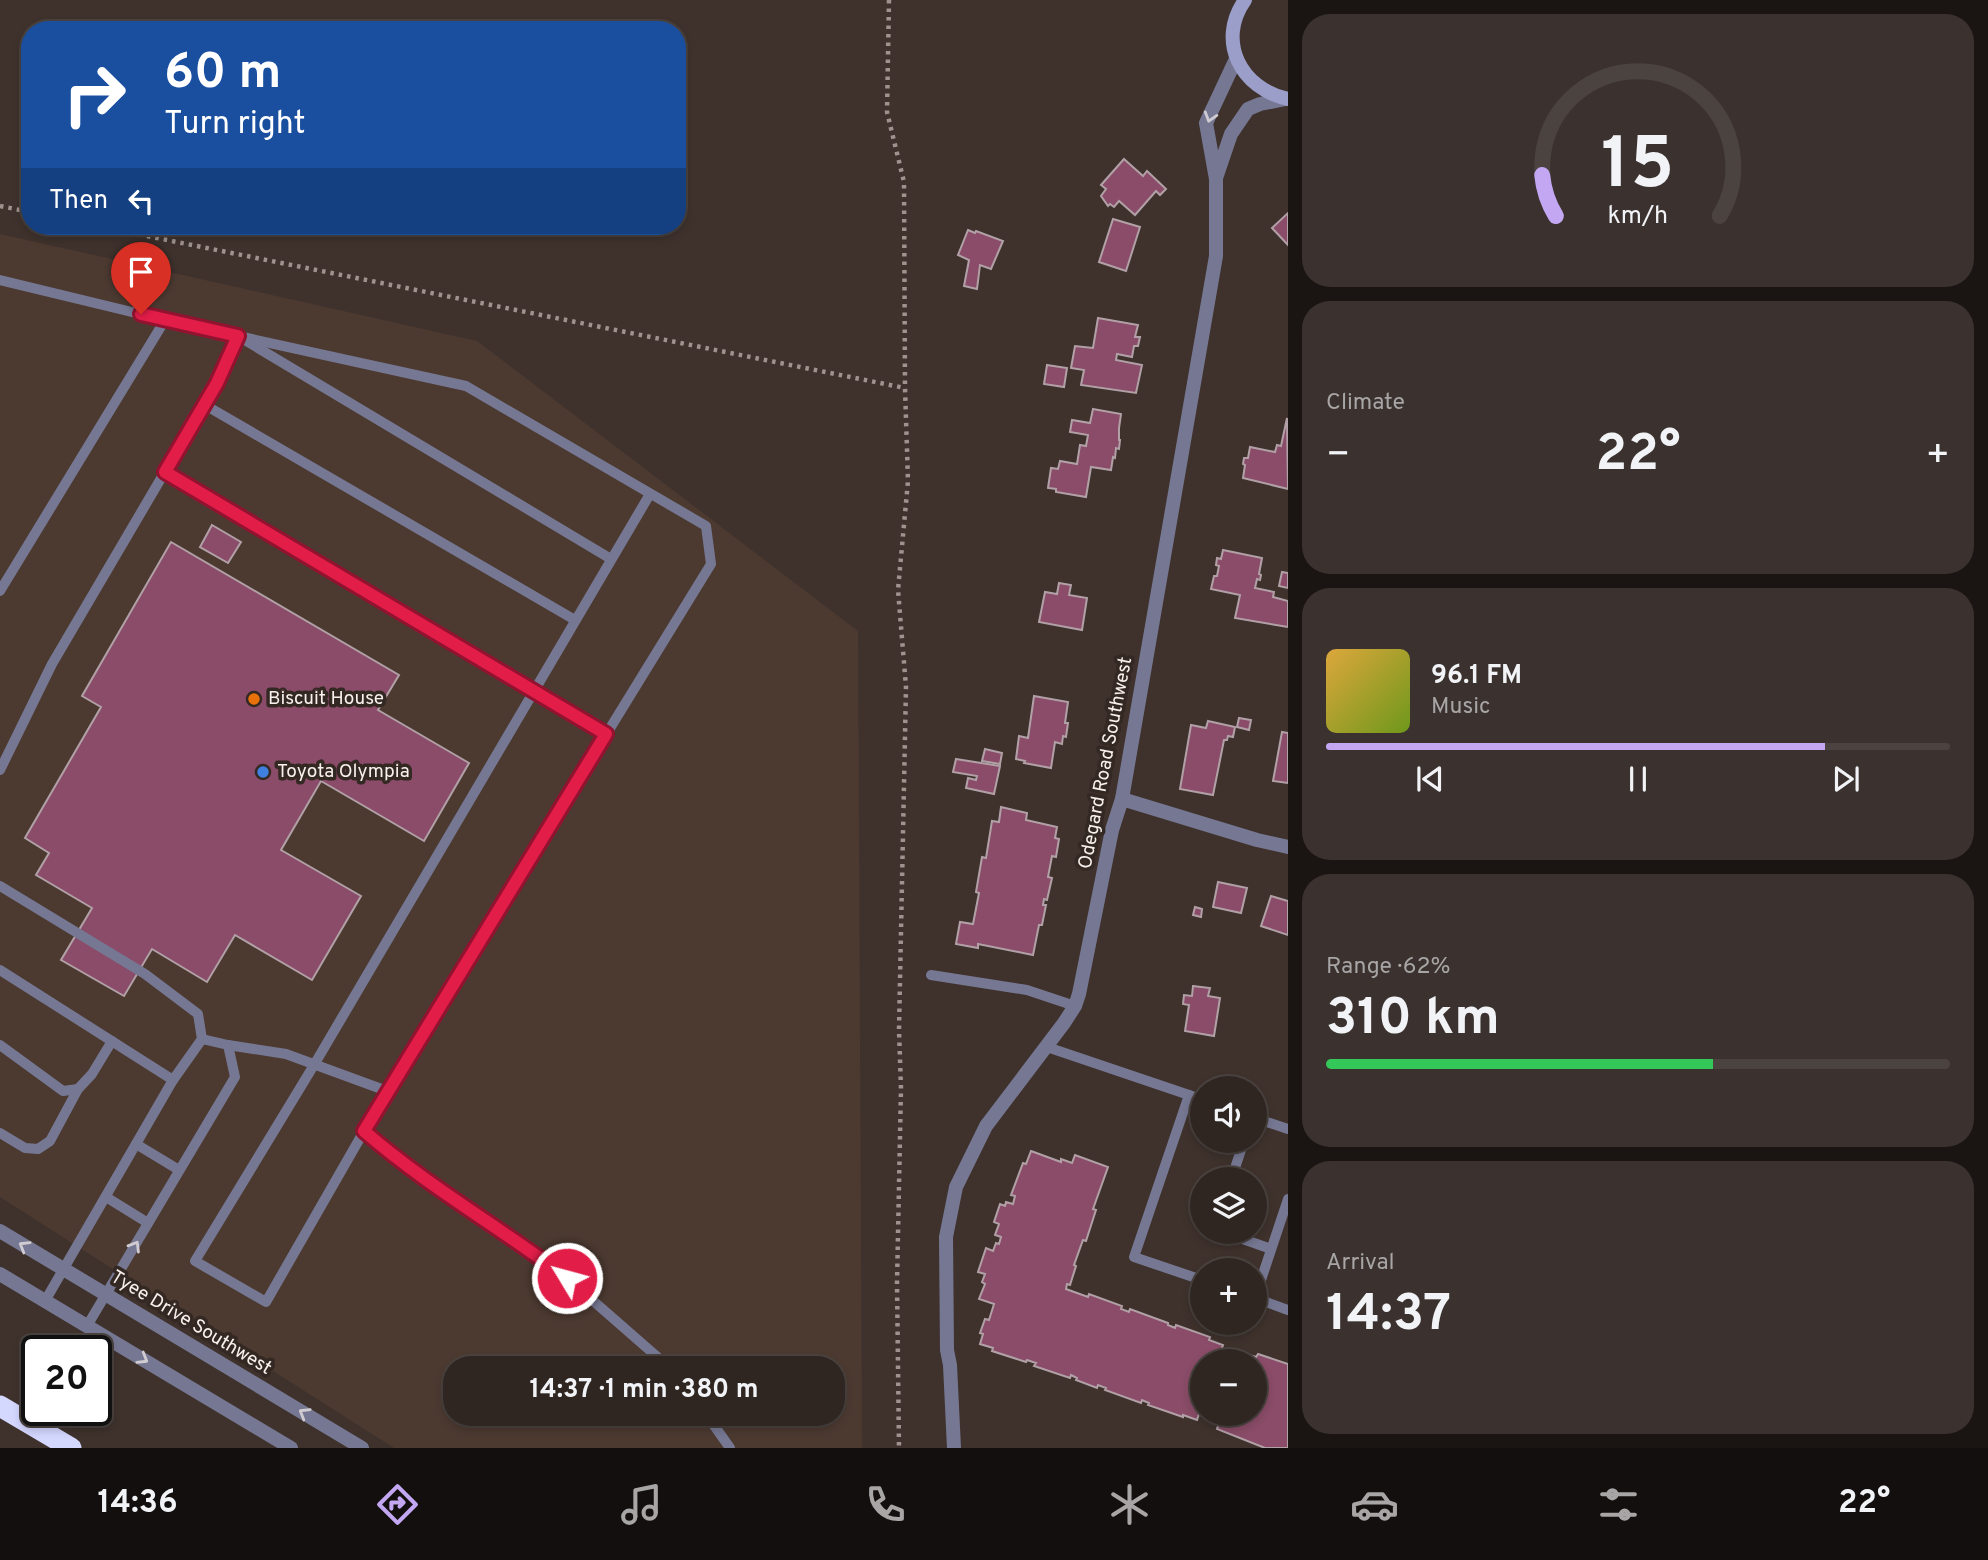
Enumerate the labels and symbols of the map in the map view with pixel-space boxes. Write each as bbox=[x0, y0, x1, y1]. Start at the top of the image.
one-way arrow bbox=[1204, 110, 1219, 123]
pin bbox=[111, 242, 171, 314]
street label: Odegard Road Southwest bbox=[1074, 655, 1138, 871]
place label: Biscuit House bbox=[268, 687, 384, 711]
marker: Biscuit House bbox=[246, 691, 262, 707]
place label: Toyota Olympia bbox=[277, 760, 410, 784]
marker: Toyota Olympia bbox=[255, 764, 271, 780]
one-way arrow bbox=[19, 1241, 32, 1254]
one-way arrow bbox=[126, 1241, 139, 1254]
position arrow bbox=[530, 1241, 604, 1315]
street label: Tyee Drive Southwest bbox=[106, 1265, 276, 1381]
speed limit sign: 20 bbox=[21, 1335, 112, 1426]
one-way arrow bbox=[135, 1351, 148, 1364]
one-way arrow bbox=[298, 1408, 311, 1421]

